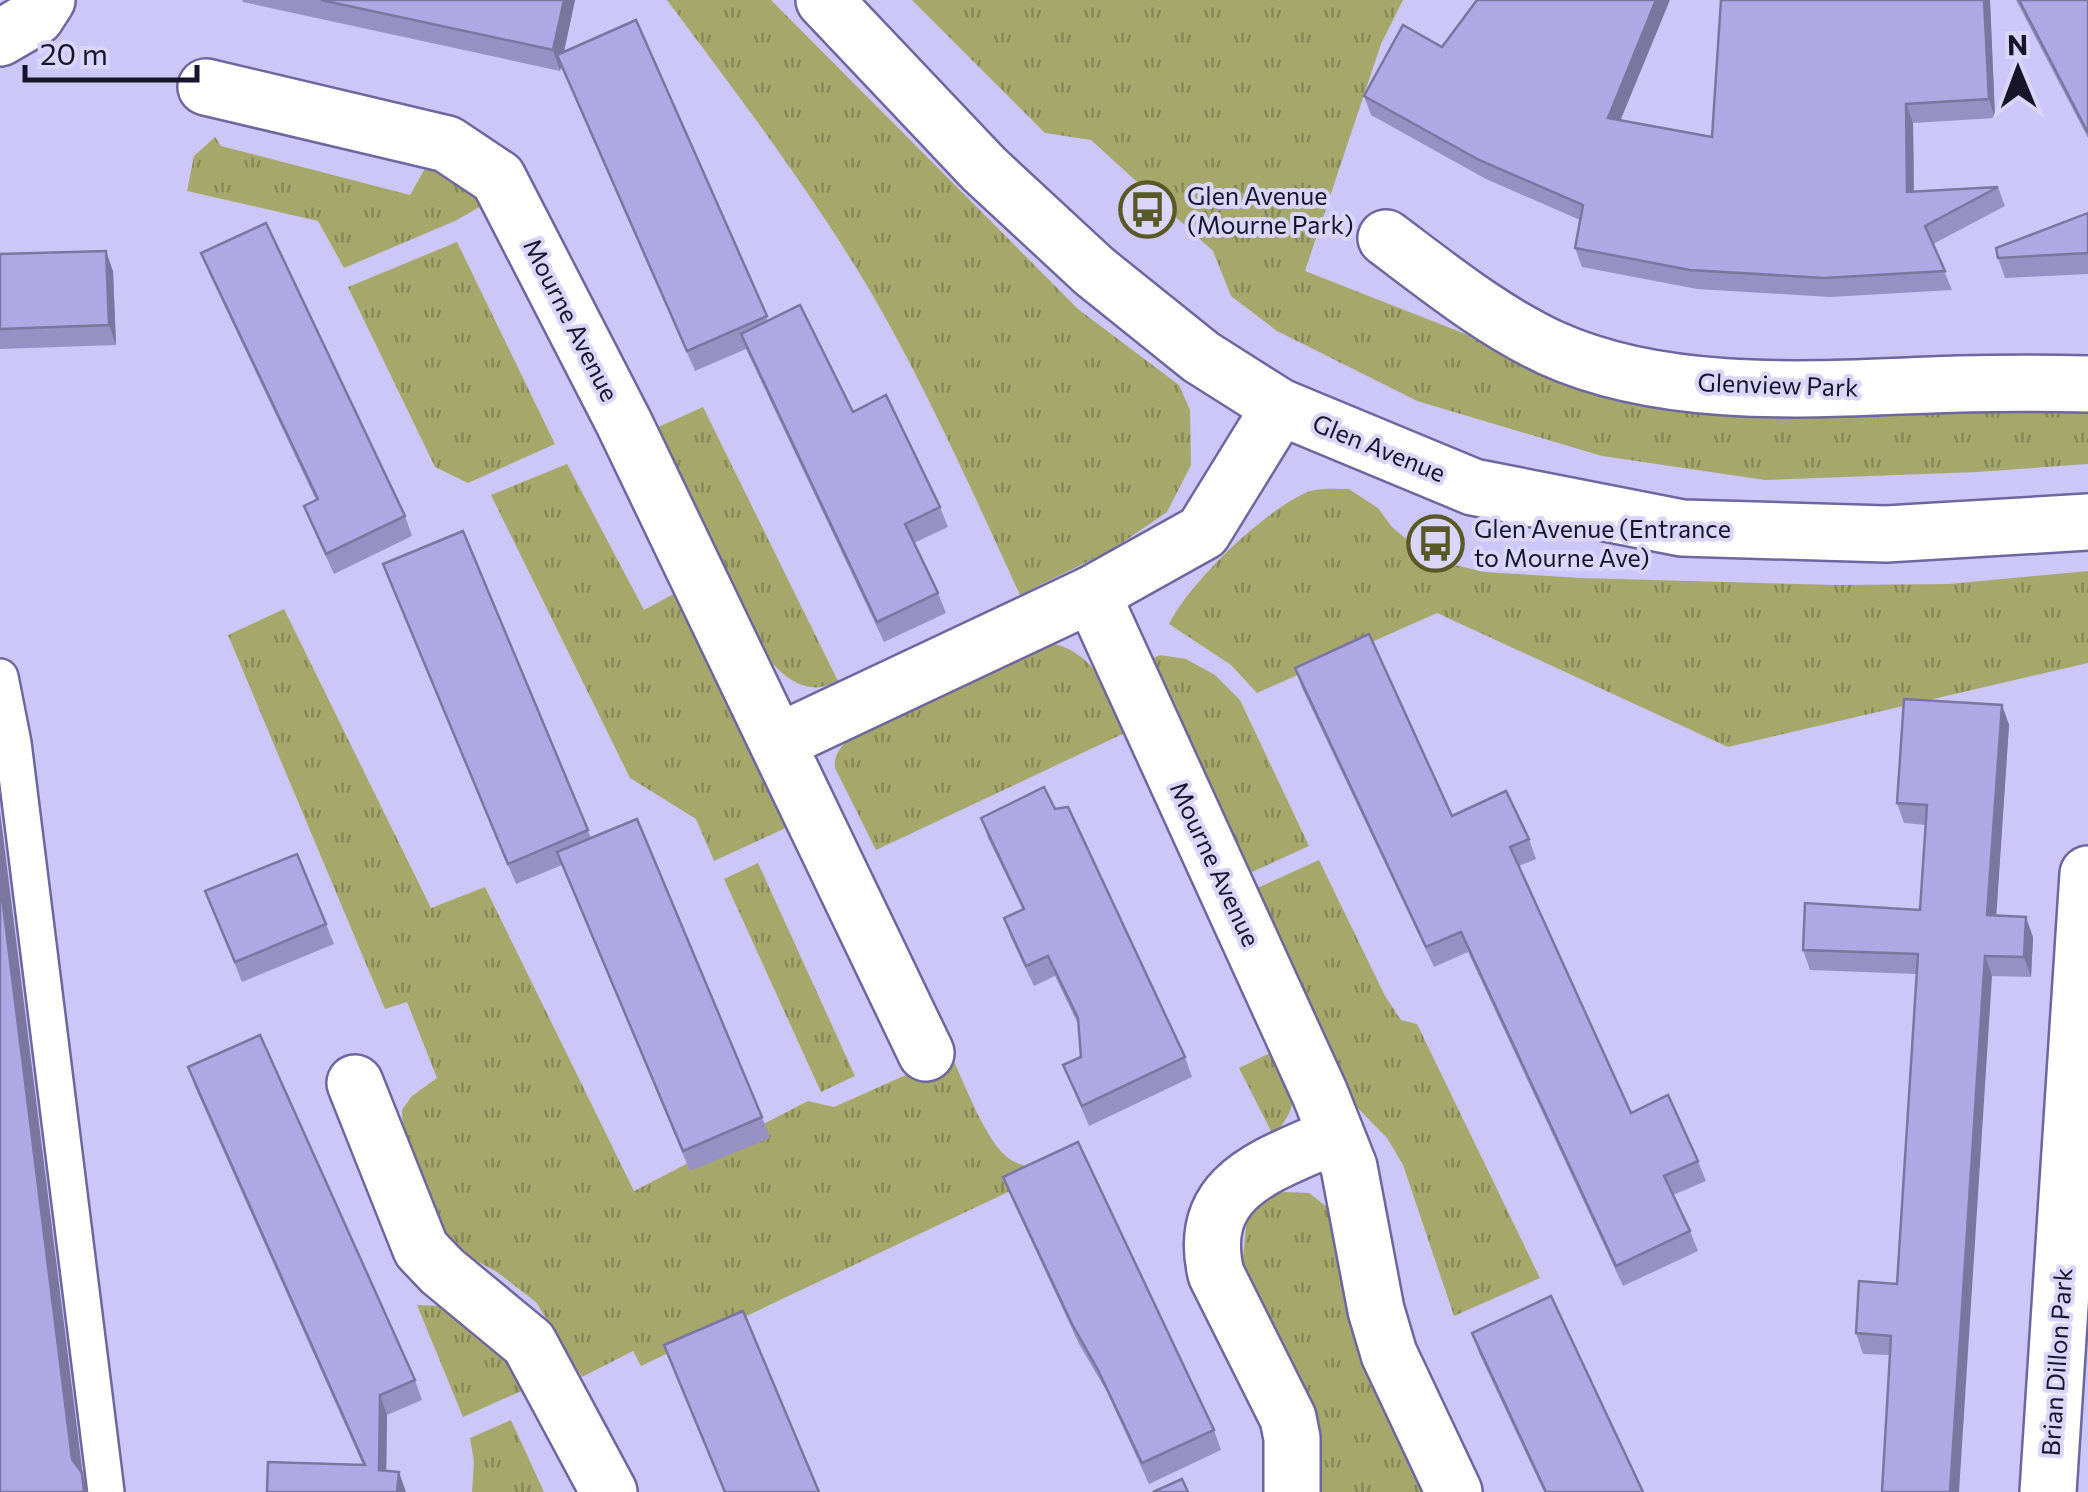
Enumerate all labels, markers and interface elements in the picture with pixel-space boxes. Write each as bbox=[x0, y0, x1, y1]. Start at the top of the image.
scale bar bbox=[25, 20, 198, 82]
north arrow bbox=[1968, 20, 2068, 120]
text: N bbox=[2007, 27, 2028, 61]
text: 20 m bbox=[40, 34, 108, 71]
bus stop icon: Glen Avenue (Mourne Park) bbox=[1118, 180, 1178, 240]
place label: Glen Avenue (Mourne Park) bbox=[1187, 180, 1354, 239]
street label: Mourne Avenue bbox=[518, 233, 626, 406]
street label: Glenview Park bbox=[1697, 366, 1860, 402]
street label: Glen Avenue bbox=[1309, 407, 1450, 487]
bus stop icon: Glen Avenue (Entrance to Mourne Ave) bbox=[1405, 513, 1465, 573]
place label: Glen Avenue (Entrance to Mourne Ave) bbox=[1474, 513, 1731, 572]
street label: Mourne Avenue bbox=[1165, 776, 1267, 951]
street label: Brian Dillon Park bbox=[2034, 1266, 2078, 1457]

